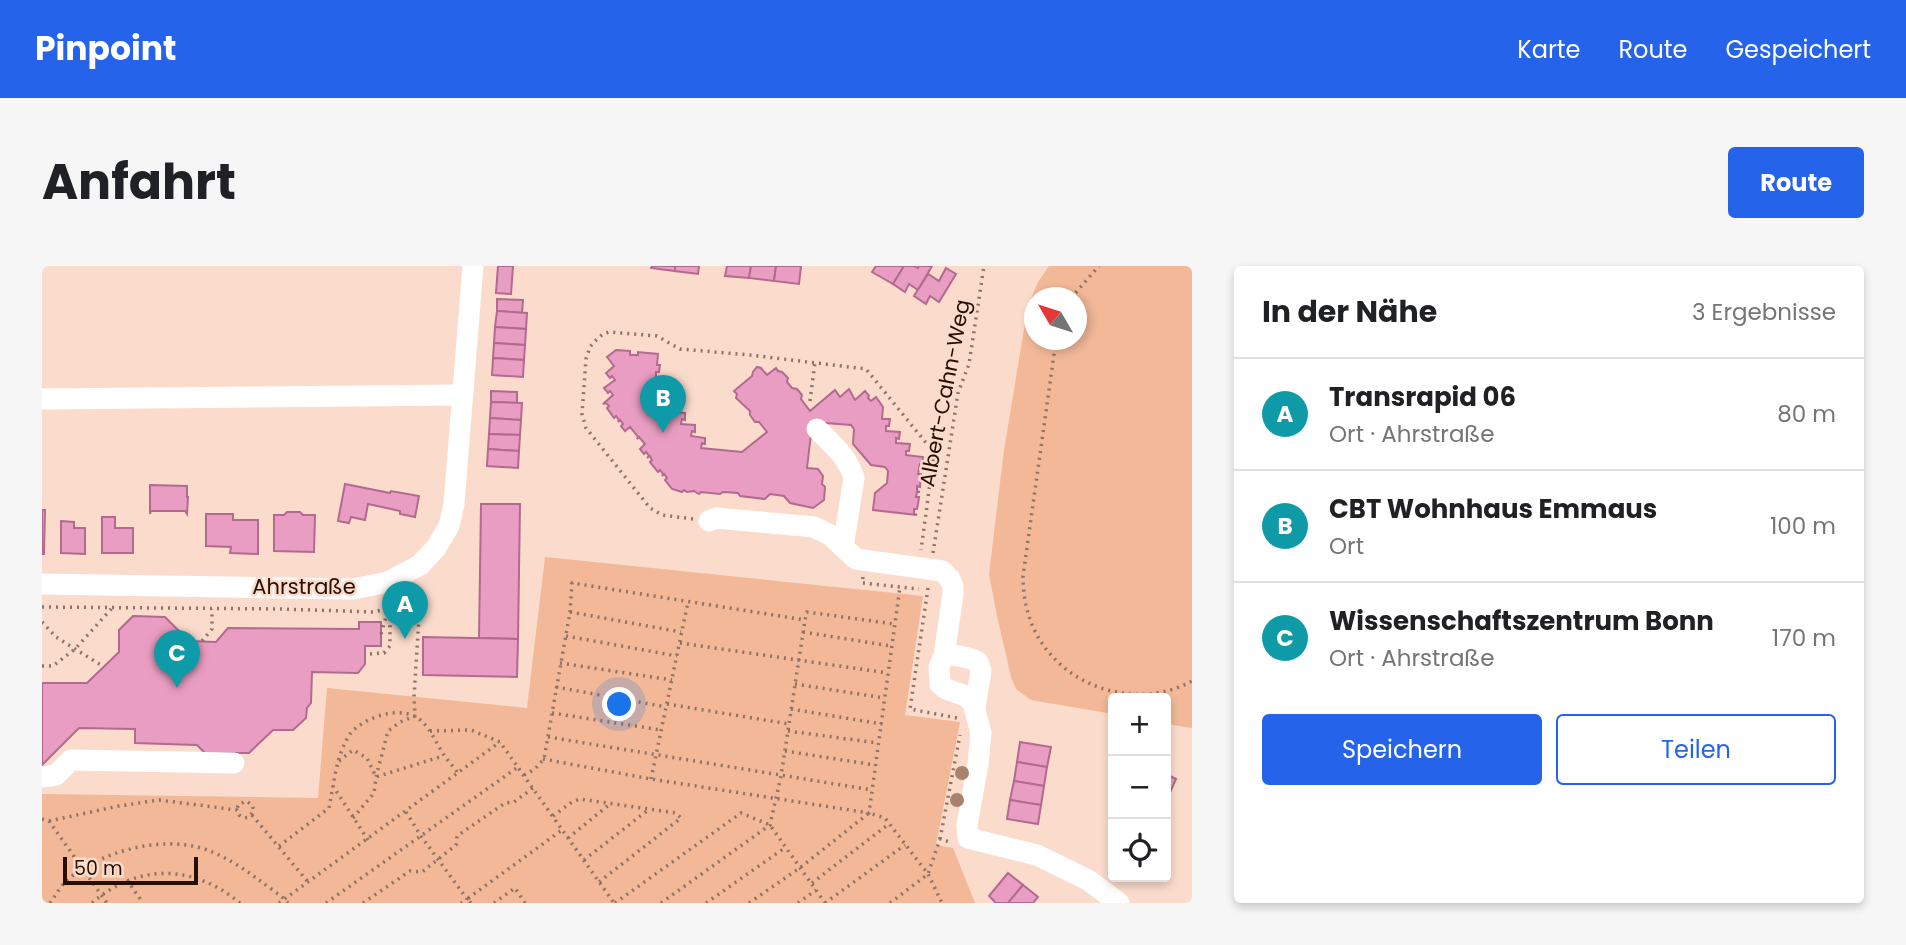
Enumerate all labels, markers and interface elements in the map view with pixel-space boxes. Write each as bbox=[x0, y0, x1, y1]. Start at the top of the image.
text: Pinpoint bbox=[35, 25, 176, 72]
text: Karte bbox=[1517, 33, 1580, 66]
text: Route bbox=[1618, 33, 1687, 66]
text: Gespeichert bbox=[1725, 33, 1871, 66]
button: Route bbox=[1728, 147, 1864, 218]
text: Anfahrt bbox=[42, 148, 236, 216]
north arrow bbox=[1024, 287, 1087, 350]
text: In der Nähe bbox=[1262, 290, 1437, 333]
text: 3 Ergebnisse bbox=[1692, 296, 1836, 328]
street label: Albert-Cahn-Weg bbox=[912, 297, 977, 489]
pin: B bbox=[640, 375, 686, 433]
text: Transrapid 06 bbox=[1329, 379, 1516, 415]
text: A bbox=[1277, 398, 1293, 430]
text: 80 m bbox=[1777, 398, 1836, 430]
text: Ort · Ahrstraße bbox=[1329, 418, 1494, 450]
text: CBT Wohnhaus Emmaus bbox=[1329, 491, 1657, 527]
text: B bbox=[1277, 510, 1293, 542]
text: 100 m bbox=[1770, 510, 1836, 542]
text: Ort bbox=[1329, 530, 1364, 562]
street label: Ahrstraße bbox=[252, 572, 356, 601]
pin: A bbox=[382, 581, 428, 639]
text: Wissenschaftszentrum Bonn bbox=[1329, 603, 1714, 639]
text: C bbox=[1276, 622, 1294, 654]
text: 170 m bbox=[1772, 622, 1836, 654]
pin: C bbox=[154, 630, 200, 688]
text: Ort · Ahrstraße bbox=[1329, 642, 1494, 674]
your location bbox=[602, 687, 636, 721]
map controls bbox=[1108, 693, 1171, 882]
button: + bbox=[1108, 693, 1171, 756]
button: Speichern bbox=[1262, 714, 1542, 785]
button: Teilen bbox=[1556, 714, 1836, 785]
button: − bbox=[1108, 756, 1171, 819]
button: locate bbox=[1108, 819, 1171, 882]
scale bar bbox=[63, 854, 198, 886]
text: 50 m bbox=[74, 855, 123, 882]

